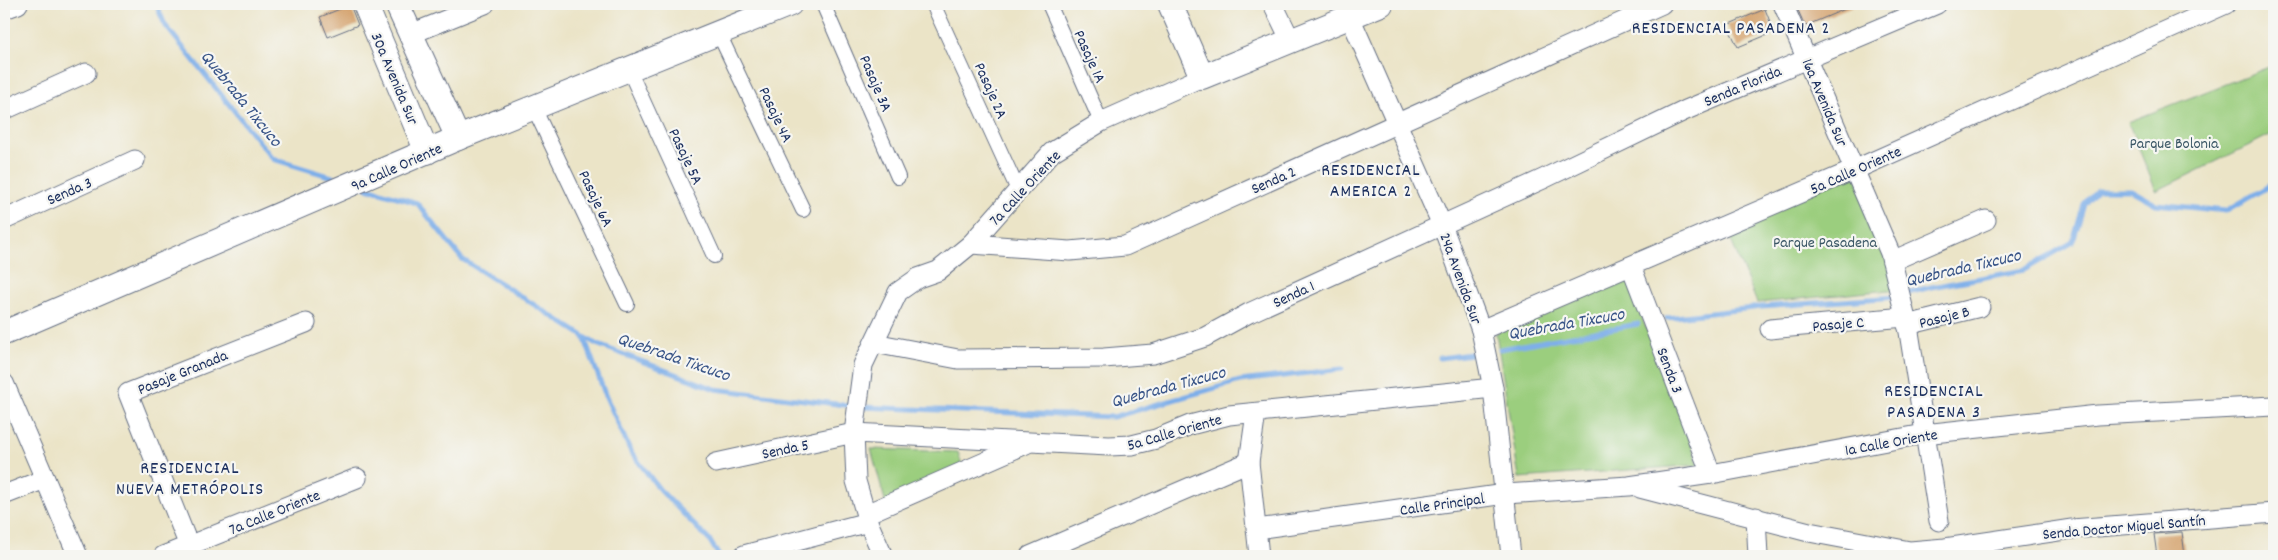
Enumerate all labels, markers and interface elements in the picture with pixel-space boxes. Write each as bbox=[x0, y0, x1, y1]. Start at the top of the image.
district label: RESIDENCIAL PASADENA 2 bbox=[1632, 17, 1830, 42]
street label: Pasaje 1A bbox=[1067, 27, 1111, 88]
street label: 30a Avenida Sur bbox=[364, 29, 424, 129]
water label: Quebrada Tixcuco bbox=[193, 46, 287, 154]
street label: Pasaje 3A bbox=[852, 52, 897, 116]
street label: 16a Avenida Sur bbox=[1795, 55, 1853, 151]
street label: Pasaje 2A bbox=[967, 59, 1012, 123]
street label: Senda Florida bbox=[1701, 60, 1786, 114]
street label: Pasaje 4A bbox=[752, 83, 798, 147]
street label: Pasaje 5A bbox=[662, 125, 708, 189]
park label: Parque Bolonia bbox=[2130, 133, 2219, 156]
street label: 9a Calle Oriente bbox=[348, 138, 446, 199]
street label: 5a Calle Oriente bbox=[1807, 141, 1905, 202]
street label: 7a Calle Oriente bbox=[985, 146, 1067, 232]
district label: RESIDENCIAL AMERICA 2 bbox=[1321, 159, 1421, 205]
street label: Senda 2 bbox=[1248, 161, 1300, 201]
street label: Pasaje 6A bbox=[572, 167, 618, 232]
street label: Senda 3 bbox=[44, 172, 96, 212]
street label: 24a Avenida Sur bbox=[1432, 230, 1487, 328]
park label: Parque Pasadena bbox=[1773, 232, 1877, 255]
water label: Quebrada Tixcuco bbox=[1903, 244, 2025, 295]
street label: Senda 1 bbox=[1269, 276, 1319, 315]
street label: Pasaje B bbox=[1917, 301, 1972, 336]
water label: Quebrada Tixcuco bbox=[1506, 303, 1627, 348]
street label: Pasaje C bbox=[1811, 312, 1865, 339]
water label: Quebrada Tixcuco bbox=[614, 327, 734, 390]
street label: Pasaje Granada bbox=[134, 345, 232, 402]
street label: Senda 3 bbox=[1649, 345, 1688, 397]
water label: Quebrada Tixcuco bbox=[1109, 361, 1230, 416]
district label: RESIDENCIAL PASADENA 3 bbox=[1884, 380, 1984, 426]
street label: 5a Calle Oriente bbox=[1125, 409, 1225, 458]
street label: 1a Calle Oriente bbox=[1843, 424, 1940, 463]
street label: Senda 5 bbox=[760, 434, 811, 467]
district label: RESIDENCIAL NUEVA METRÓPOLIS bbox=[116, 457, 264, 503]
street label: 7a Calle Oriente bbox=[226, 485, 324, 542]
street label: Calle Principal bbox=[1399, 488, 1486, 523]
street label: Senda Doctor Miguel Santín bbox=[2042, 510, 2207, 547]

